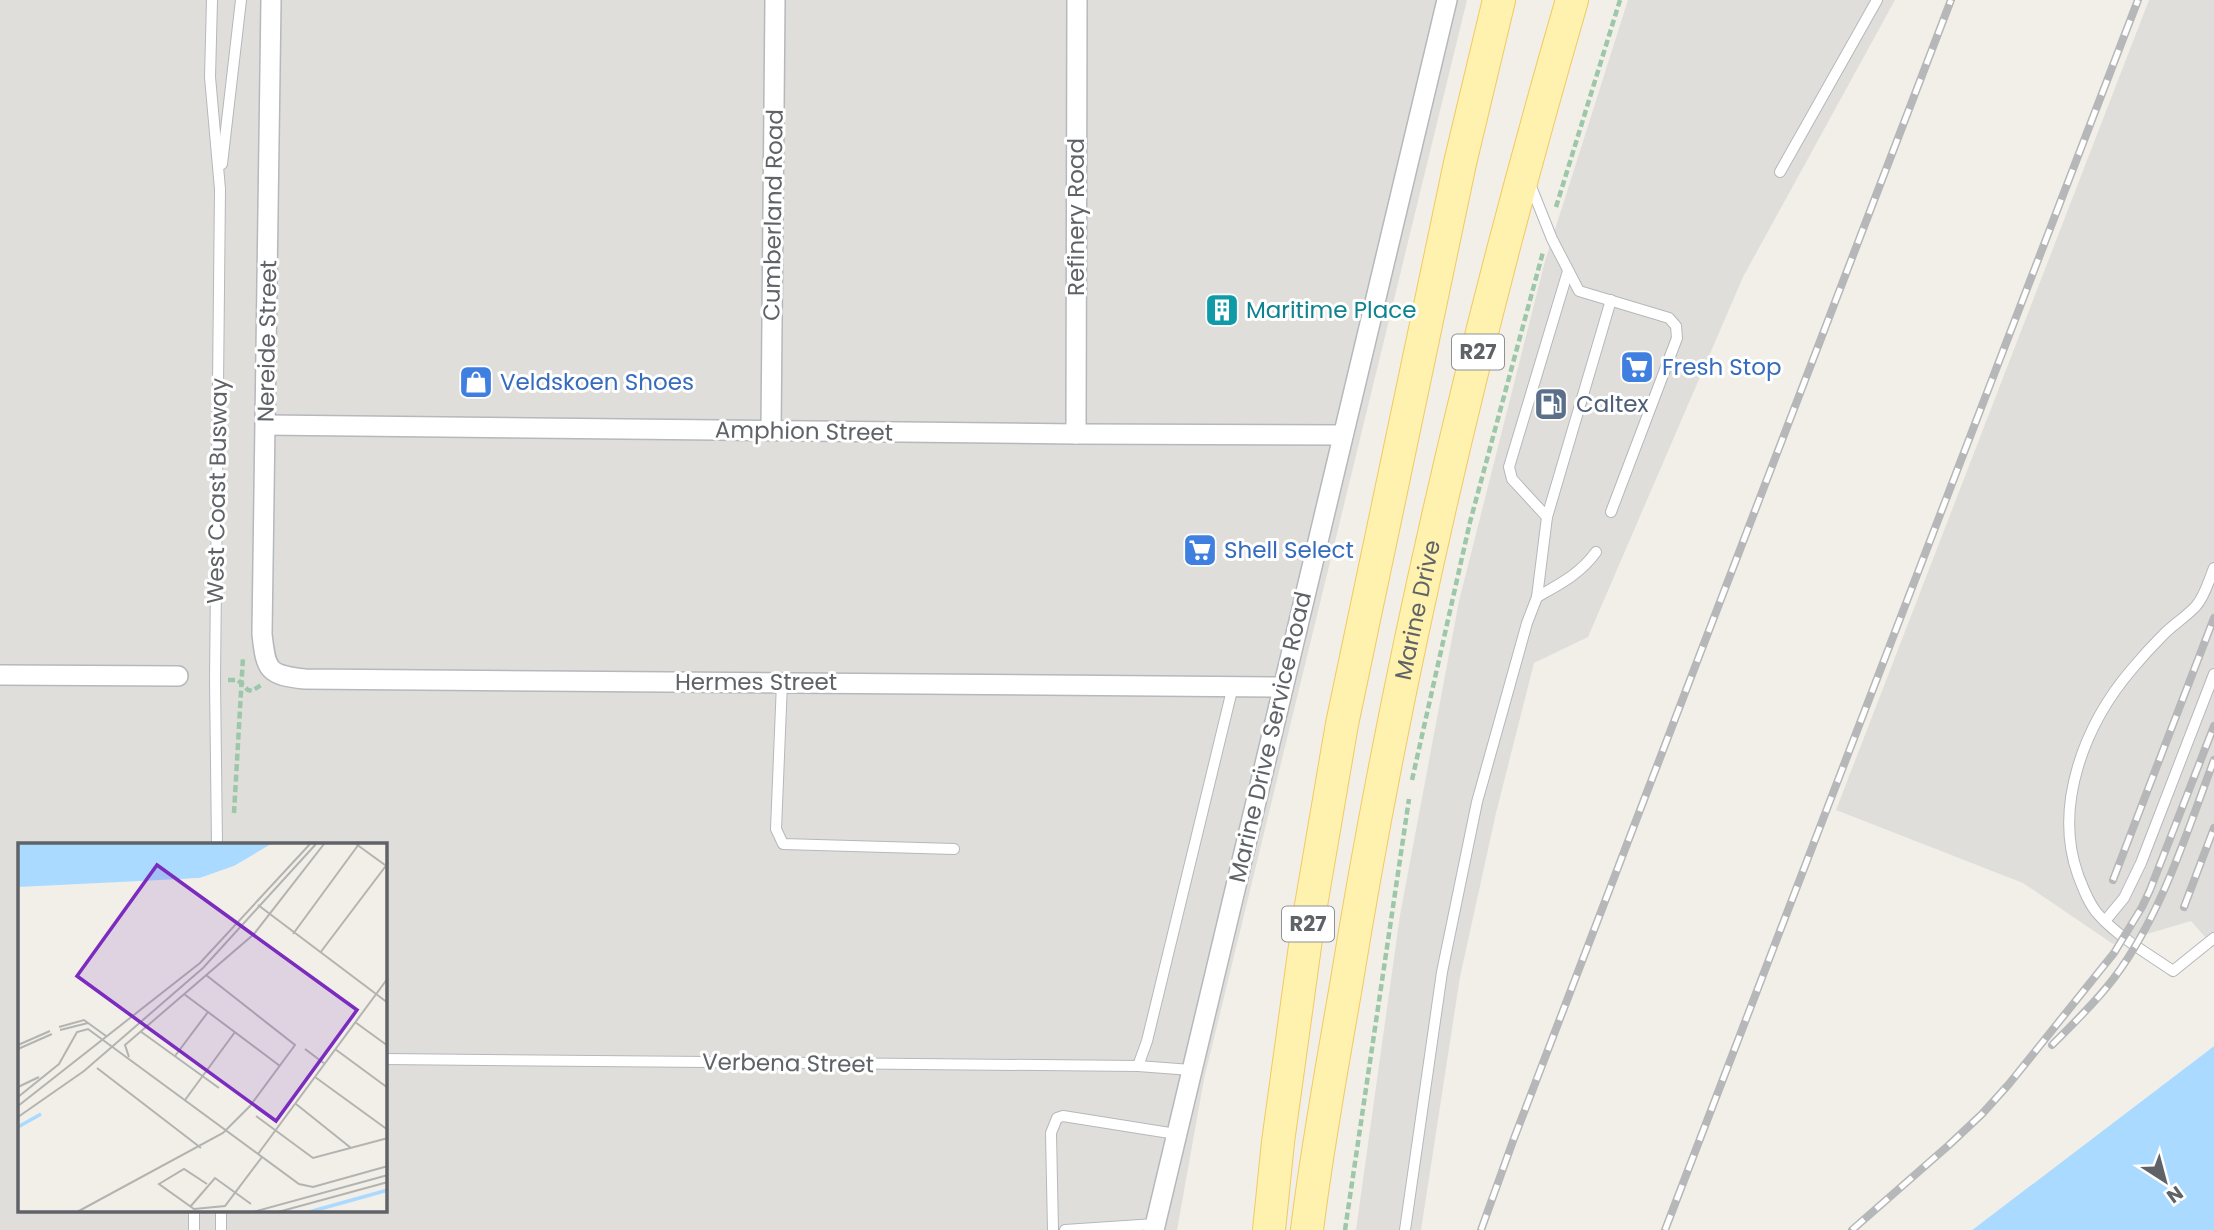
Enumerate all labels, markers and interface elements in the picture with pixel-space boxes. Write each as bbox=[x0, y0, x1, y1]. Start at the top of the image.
street label: Cumberland Road bbox=[755, 109, 791, 321]
street label: Refinery Road bbox=[1060, 138, 1092, 296]
street label: Nereide Street bbox=[250, 260, 284, 422]
building icon: Maritime Place bbox=[1203, 291, 1241, 329]
place label: Maritime Place bbox=[1246, 294, 1416, 326]
road number: R27 bbox=[1452, 334, 1504, 370]
supermarket icon: Fresh Stop bbox=[1618, 348, 1656, 386]
place label: Fresh Stop bbox=[1662, 351, 1781, 383]
shop icon: Veldskoen Shoes bbox=[457, 363, 495, 401]
place label: Veldskoen Shoes bbox=[500, 366, 694, 398]
street label: West Coast Busway bbox=[199, 378, 235, 604]
fuel station icon: Caltex bbox=[1532, 385, 1570, 423]
place label: Caltex bbox=[1576, 388, 1649, 420]
street label: Amphion Street bbox=[715, 413, 893, 449]
supermarket icon: Shell Select bbox=[1181, 531, 1219, 569]
place label: Shell Select bbox=[1224, 534, 1354, 566]
street label: Marine Drive bbox=[1387, 537, 1448, 683]
street label: Marine Drive Service Road bbox=[1221, 588, 1319, 886]
street label: Hermes Street bbox=[675, 666, 837, 698]
inset map bbox=[18, 843, 387, 1212]
road number: R27 bbox=[1282, 906, 1334, 942]
street label: Verbena Street bbox=[702, 1046, 874, 1080]
north arrow bbox=[2130, 1146, 2200, 1216]
text: N bbox=[2161, 1179, 2188, 1209]

